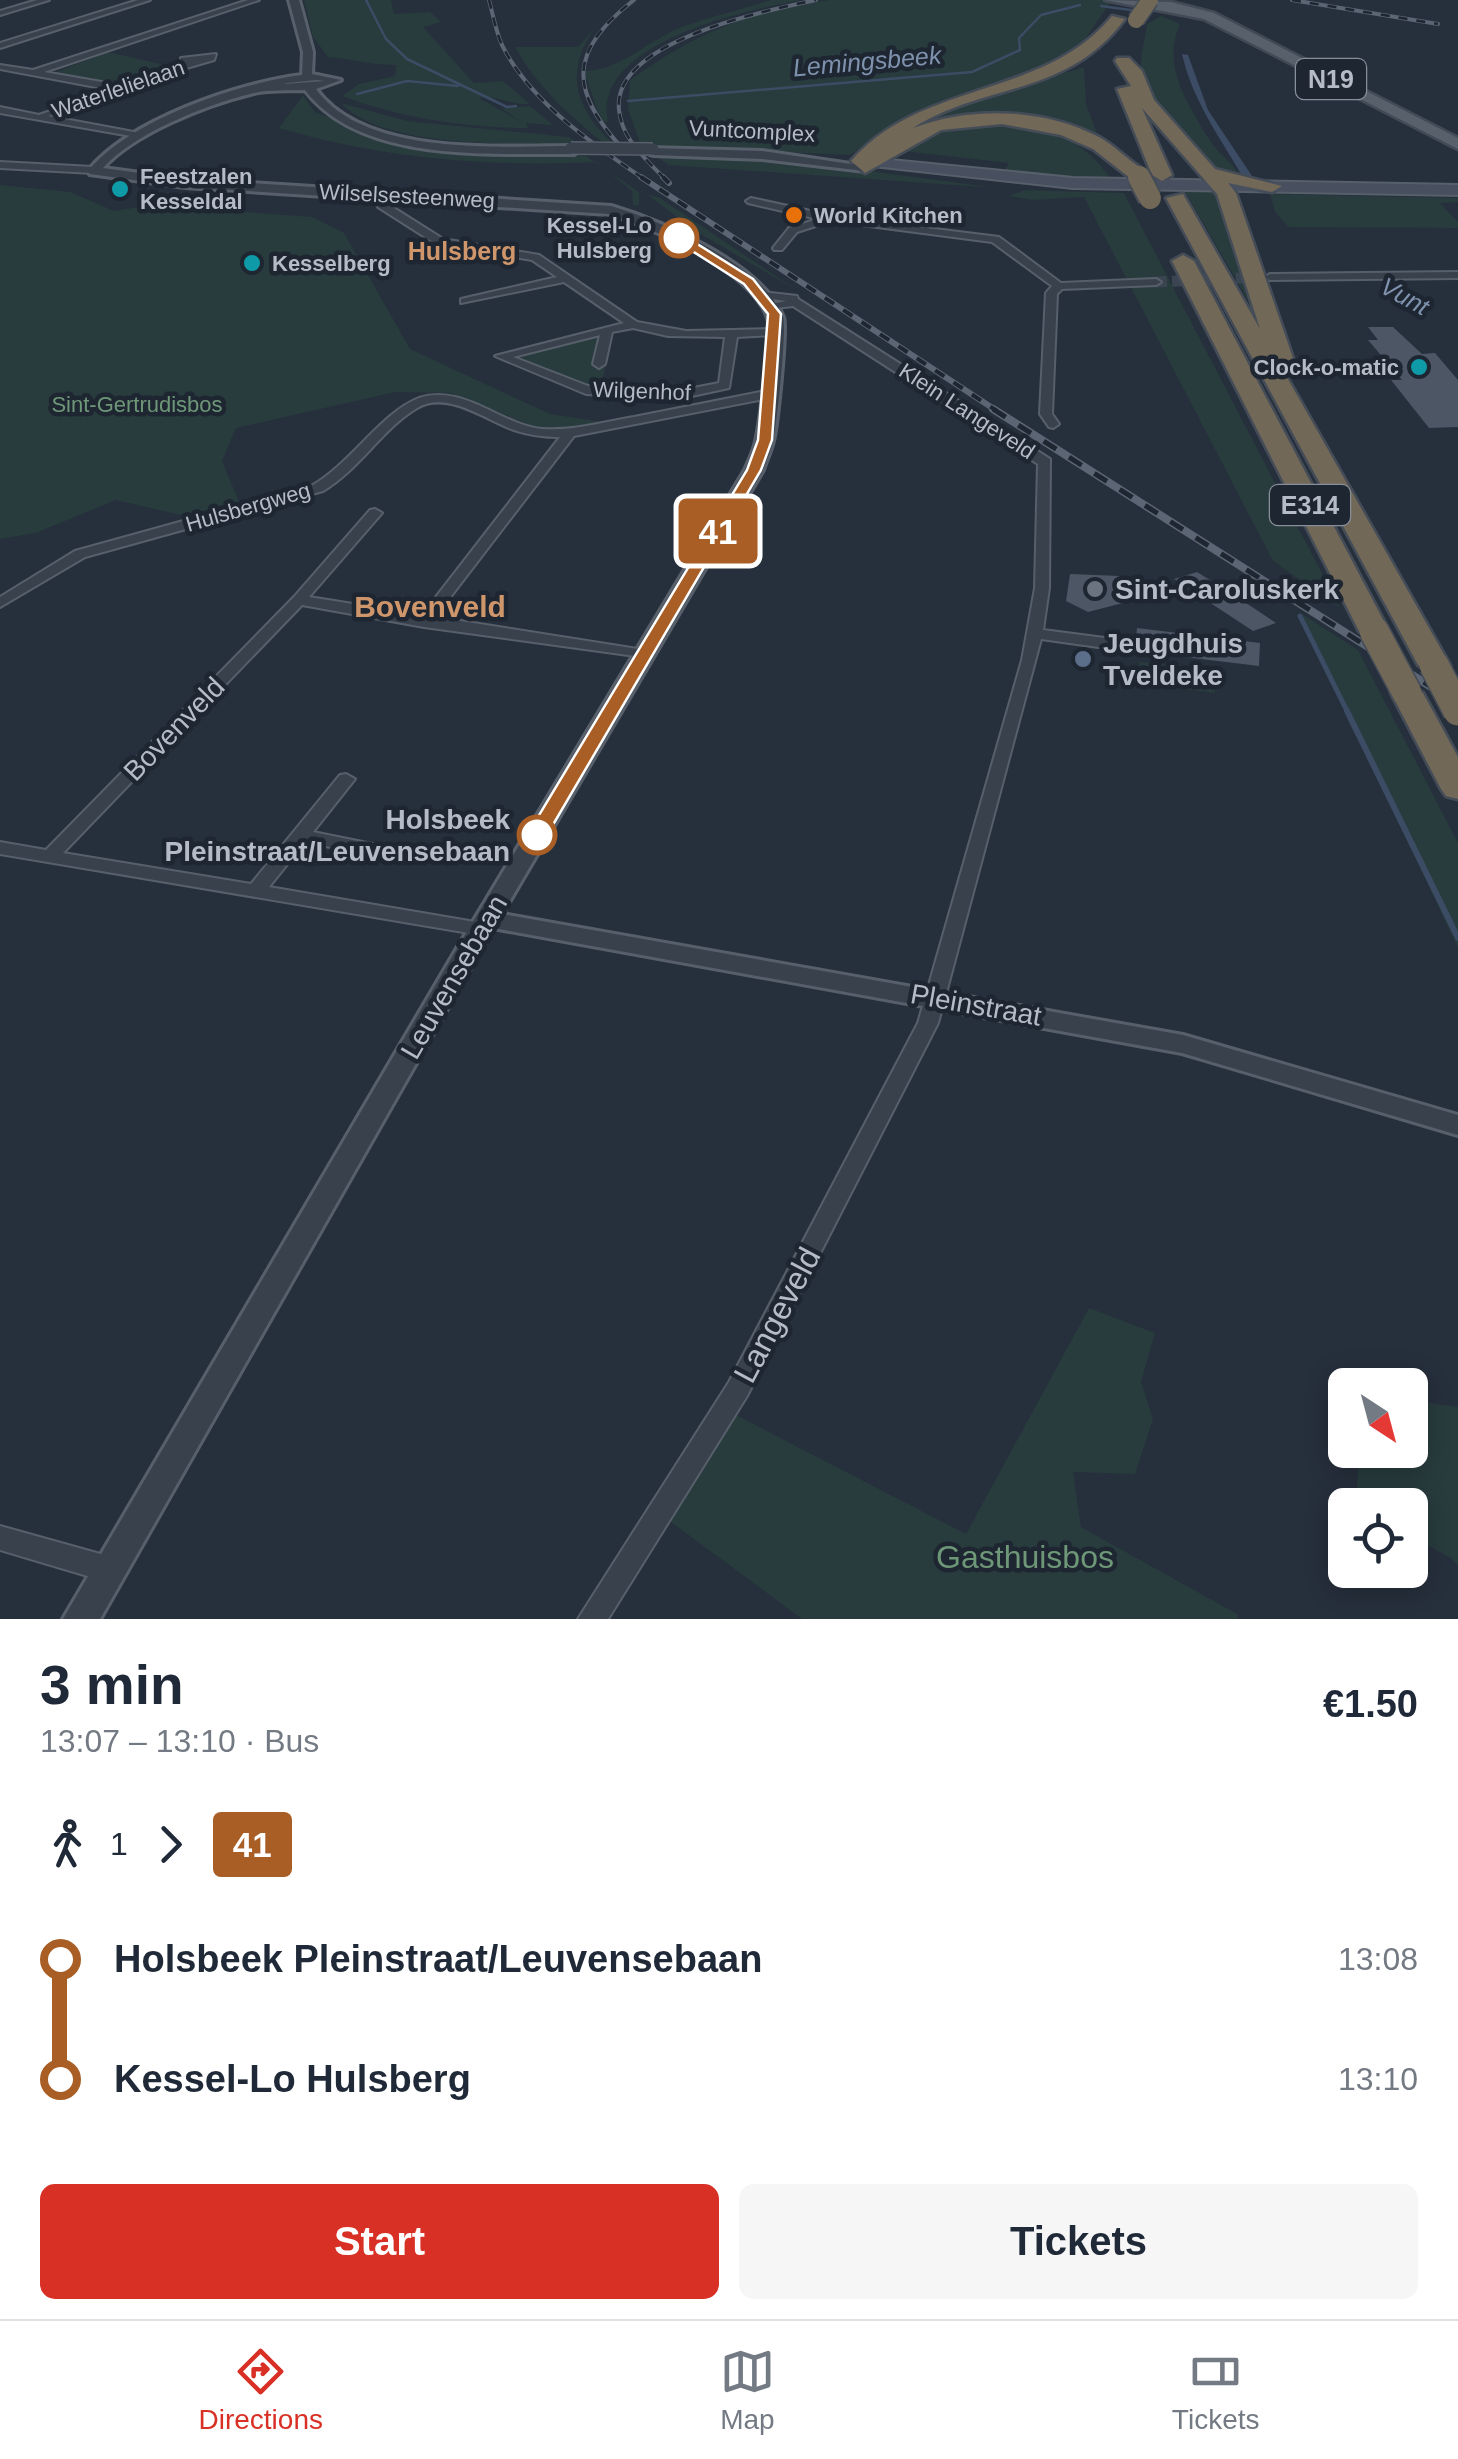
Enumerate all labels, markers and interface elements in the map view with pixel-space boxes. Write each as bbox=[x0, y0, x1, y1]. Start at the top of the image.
water label: Lemingsbeek bbox=[792, 40, 944, 81]
street label: Waterlelielaan bbox=[48, 55, 188, 123]
road number: N19 bbox=[1296, 59, 1366, 99]
street label: Vuntcomplex bbox=[688, 115, 816, 147]
place label: Feestzalen Kesseldal bbox=[140, 164, 253, 214]
marker: Feestzalen Kesseldal bbox=[109, 178, 131, 200]
street label: Wilselsesteenweg bbox=[318, 179, 496, 213]
place label: World Kitchen bbox=[814, 203, 963, 228]
marker: World Kitchen bbox=[783, 204, 805, 226]
place label: Kessel-Lo Hulsberg bbox=[547, 213, 652, 263]
marker: Kessel-Lo Hulsberg bbox=[660, 219, 698, 257]
district label: Hulsberg bbox=[408, 237, 516, 265]
place label: Kesselberg bbox=[272, 251, 391, 276]
marker: Kesselberg bbox=[241, 252, 263, 274]
water label: Vunt bbox=[1376, 271, 1435, 321]
place label: Clock-o-matic bbox=[1254, 355, 1399, 380]
marker: Clock-o-matic bbox=[1408, 356, 1430, 378]
street label: Klein Langeveld bbox=[895, 358, 1039, 464]
street label: Wilgenhof bbox=[593, 377, 692, 405]
park label: Sint-Gertrudisbos bbox=[51, 392, 223, 417]
street label: Hulsbergweg bbox=[183, 477, 313, 537]
road number: E314 bbox=[1270, 485, 1350, 525]
line badge: 41 bbox=[673, 498, 763, 564]
text: 41 bbox=[699, 512, 737, 551]
place label: Sint-Caroluskerk bbox=[1115, 574, 1339, 605]
marker: Sint-Caroluskerk bbox=[1084, 578, 1106, 600]
district label: Bovenveld bbox=[354, 590, 506, 623]
place label: Jeugdhuis Tveldeke bbox=[1103, 628, 1243, 691]
marker: Jeugdhuis Tveldeke bbox=[1072, 648, 1094, 670]
street label: Bovenveld bbox=[117, 671, 231, 787]
place label: Holsbeek Pleinstraat/Leuvensebaan bbox=[165, 804, 510, 867]
marker: Holsbeek Pleinstraat/Leuvensebaan bbox=[518, 816, 556, 854]
street label: Leuvensebaan bbox=[395, 890, 513, 1064]
street label: Pleinstraat bbox=[908, 978, 1044, 1032]
street label: Langeveld bbox=[726, 1241, 828, 1389]
north arrow bbox=[1328, 1368, 1428, 1468]
map controls bbox=[1328, 1368, 1428, 1588]
button: locate bbox=[1328, 1488, 1428, 1588]
park label: Gasthuisbos bbox=[936, 1539, 1114, 1575]
text: 3 min bbox=[40, 1654, 184, 1716]
text: €1.50 bbox=[1323, 1683, 1418, 1725]
text: 13:07 – 13:10 · Bus bbox=[40, 1723, 319, 1759]
icon: walk bbox=[40, 1817, 95, 1872]
icon: forward bbox=[143, 1817, 198, 1872]
text: 41 bbox=[233, 1825, 272, 1864]
text: 1 bbox=[110, 1826, 128, 1862]
text: Holsbeek Pleinstraat/Leuvensebaan bbox=[114, 1938, 762, 1980]
text: 13:08 bbox=[1338, 1941, 1418, 1977]
text: Kessel-Lo Hulsberg bbox=[114, 2058, 471, 2100]
text: 13:10 bbox=[1338, 2061, 1418, 2097]
button: Start bbox=[40, 2184, 719, 2299]
button: Tickets bbox=[739, 2184, 1418, 2299]
tab: Directions bbox=[198, 2344, 323, 2436]
tab: Map bbox=[720, 2344, 775, 2436]
tab: Tickets bbox=[1172, 2344, 1260, 2436]

